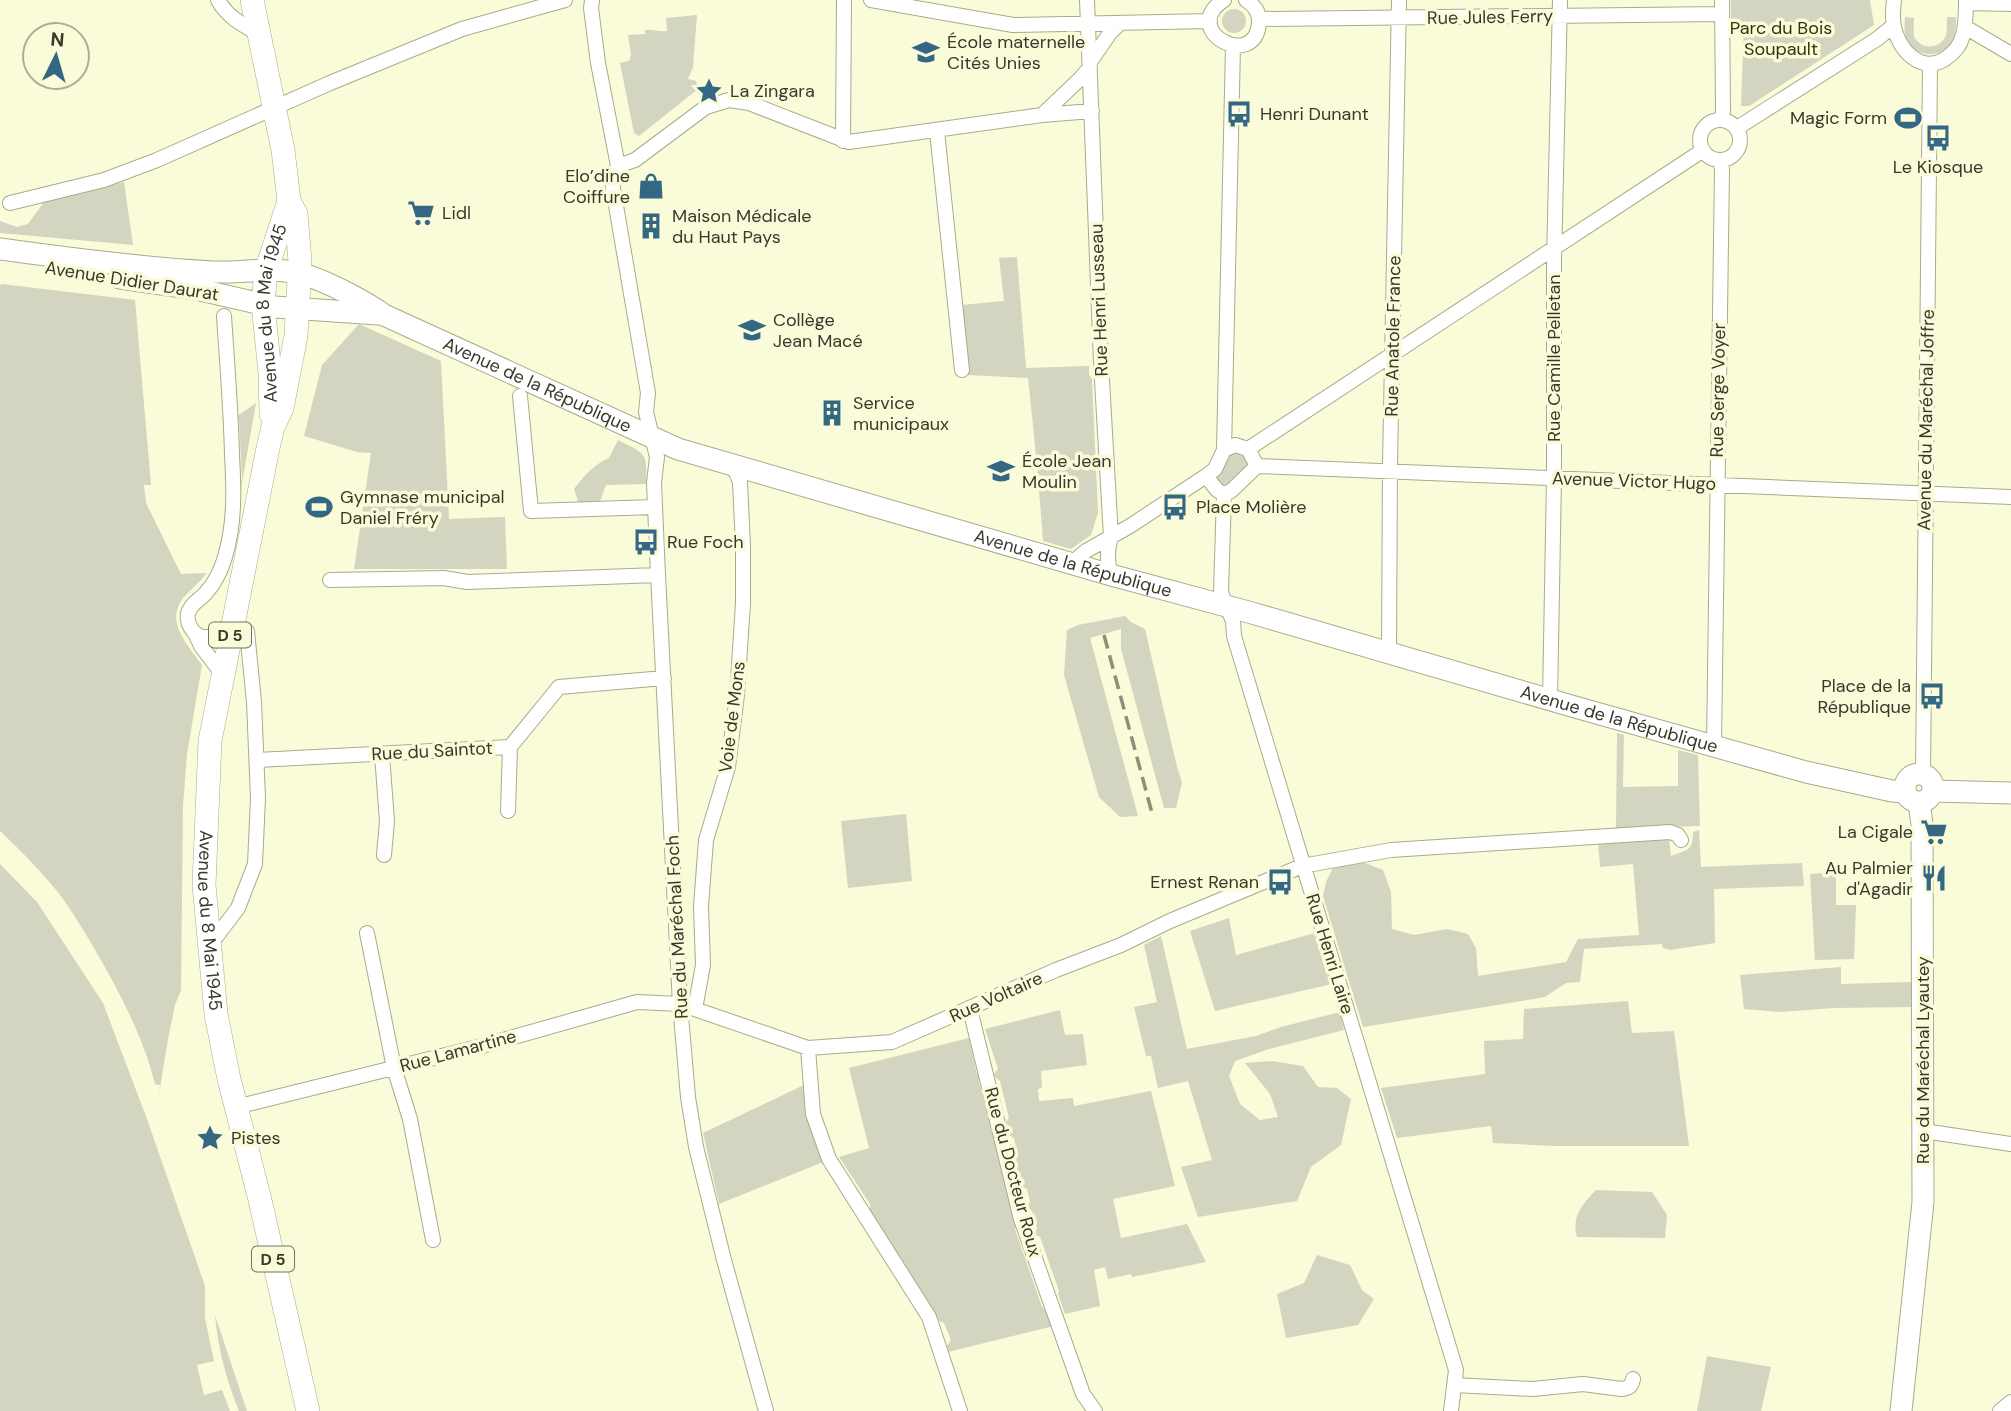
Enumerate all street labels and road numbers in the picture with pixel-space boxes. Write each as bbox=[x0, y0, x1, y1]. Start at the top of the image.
street label: Rue Jules Ferry bbox=[1427, 4, 1553, 30]
street label: Avenue du 8 Mai 1945 bbox=[251, 221, 293, 403]
street label: Rue Henri Lusseau bbox=[1084, 223, 1114, 377]
street label: Avenue Didier Daurat bbox=[43, 255, 221, 307]
street label: Rue Anatole France bbox=[1380, 255, 1406, 417]
street label: Rue Camille Pelletan bbox=[1542, 274, 1566, 442]
street label: Avenue du Maréchal Joffre bbox=[1912, 309, 1940, 531]
street label: Rue Serge Voyer bbox=[1705, 322, 1731, 458]
street label: Avenue de la République bbox=[439, 332, 635, 438]
street label: Avenue Victor Hugo bbox=[1552, 466, 1716, 496]
street label: Avenue de la République bbox=[971, 524, 1174, 603]
road number: D 5 bbox=[209, 622, 251, 648]
street label: Voie de Mons bbox=[713, 660, 751, 774]
street label: Avenue de la République bbox=[1518, 680, 1721, 759]
street label: Rue du Saintot bbox=[371, 736, 493, 766]
street label: Avenue du 8 Mai 1945 bbox=[192, 830, 228, 1012]
street label: Rue du Maréchal Foch bbox=[660, 835, 694, 1019]
street label: Rue Henri Laire bbox=[1300, 891, 1360, 1017]
street label: Rue du Maréchal Lyautey bbox=[1911, 956, 1935, 1164]
street label: Rue Voltaire bbox=[946, 966, 1046, 1028]
street label: Rue Lamartine bbox=[397, 1024, 519, 1078]
street label: Rue du Docteur Roux bbox=[979, 1085, 1047, 1259]
road number: D 5 bbox=[252, 1246, 294, 1272]

